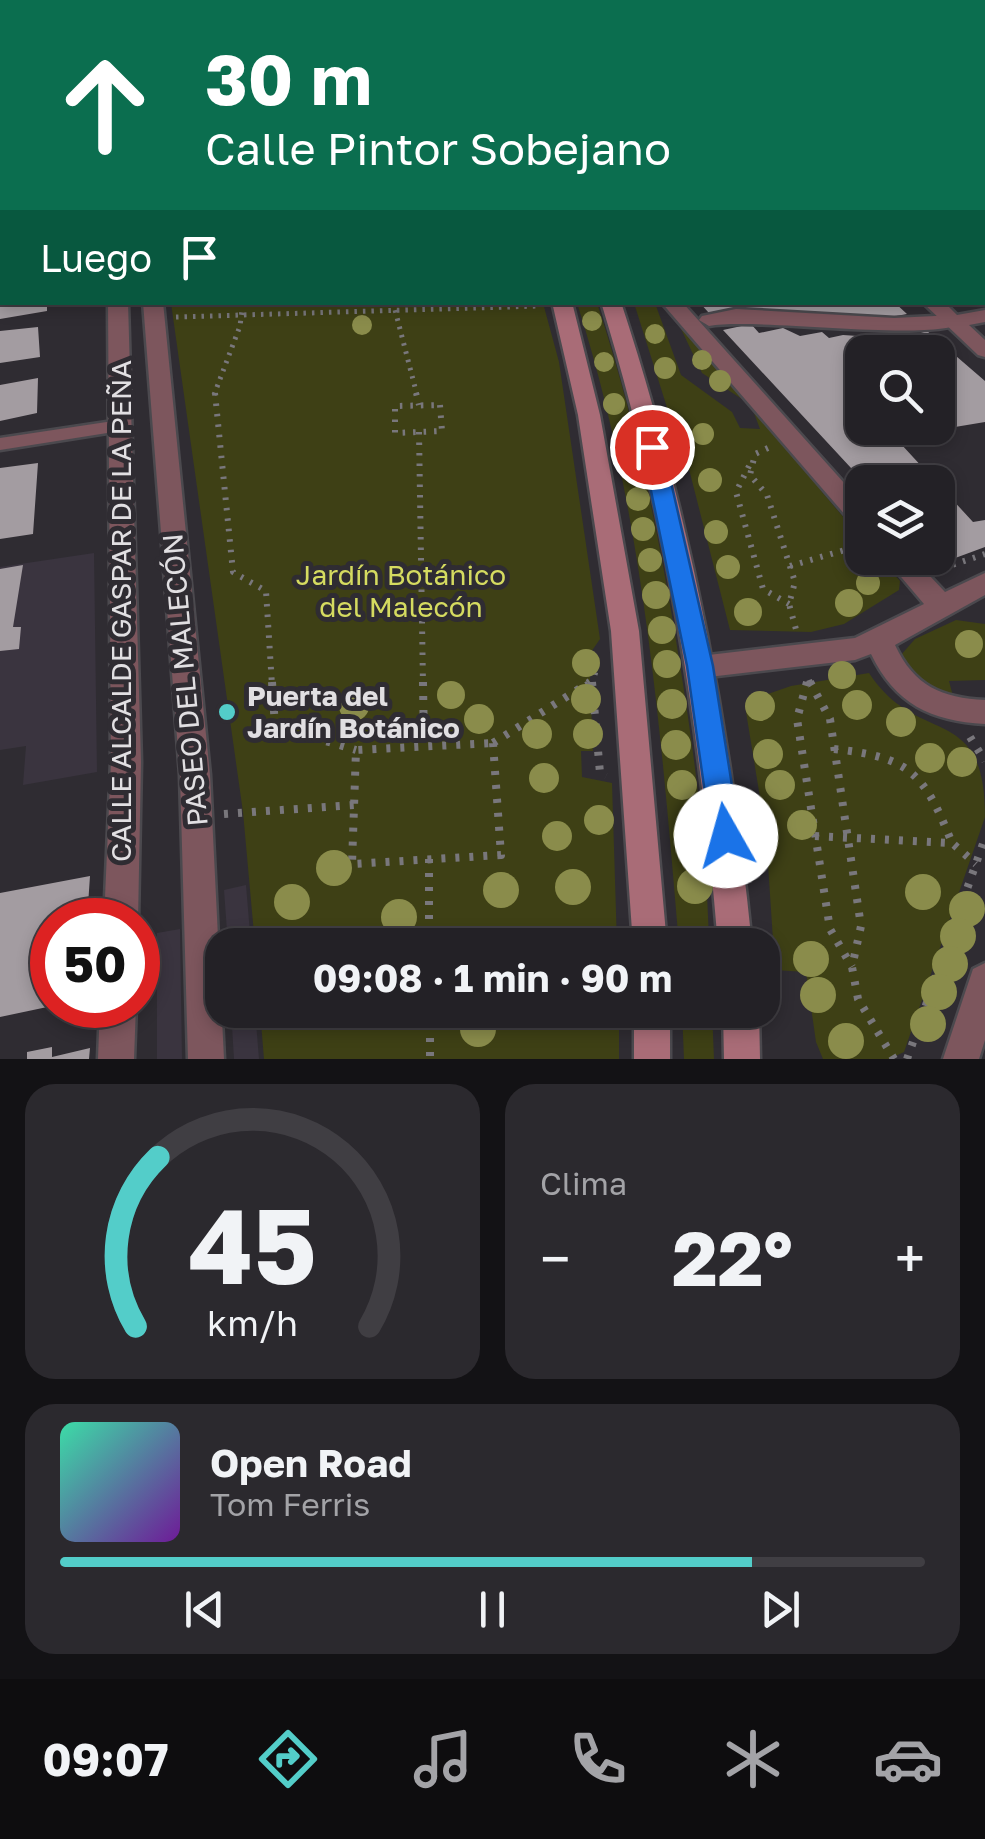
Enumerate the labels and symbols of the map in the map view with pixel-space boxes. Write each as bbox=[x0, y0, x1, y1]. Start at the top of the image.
street label: CALLE ALCALDE GASPAR DE LA PEÑA bbox=[104, 360, 137, 862]
pin bbox=[610, 405, 695, 490]
street label: PASEO DEL MALECÓN bbox=[155, 532, 214, 828]
park label: Jardín Botánico del Malecón bbox=[296, 558, 506, 623]
place label: Puerta del Jardín Botánico bbox=[247, 679, 460, 744]
marker: Puerta del Jardín Botánico bbox=[216, 701, 238, 723]
position arrow bbox=[674, 784, 778, 888]
speed limit sign: 50 bbox=[30, 898, 160, 1028]

